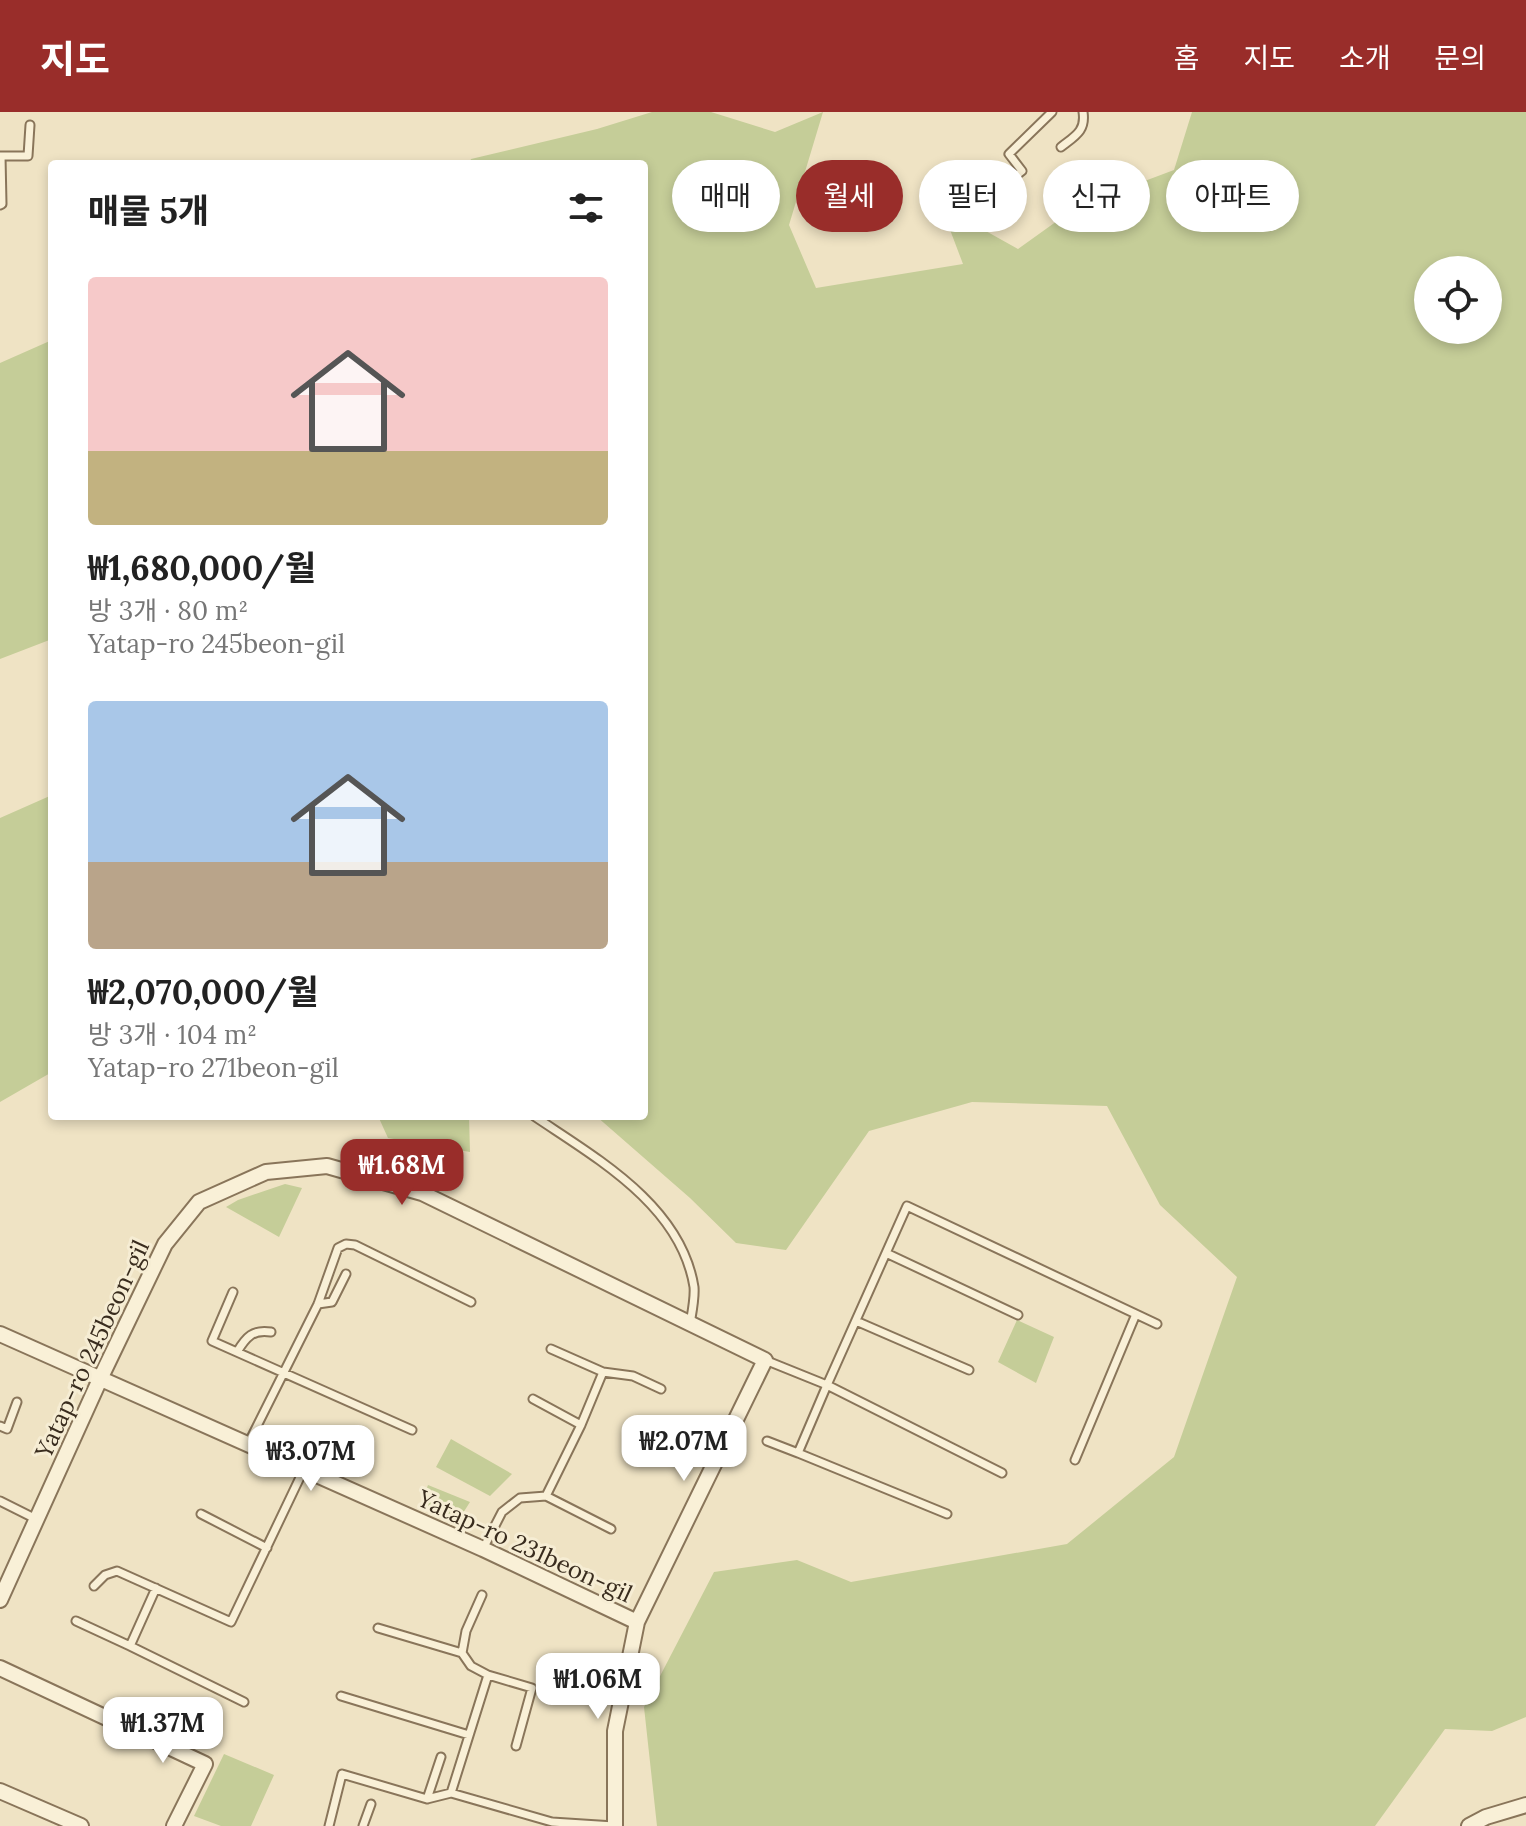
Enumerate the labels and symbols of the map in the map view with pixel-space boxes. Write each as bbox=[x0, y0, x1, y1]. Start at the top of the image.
pin: ₩1.68M bbox=[337, 1139, 467, 1207]
street label: Yatap-ro 245beon-gil bbox=[27, 1235, 156, 1464]
pin: ₩2.07M bbox=[619, 1415, 749, 1483]
pin: ₩3.07M bbox=[246, 1425, 376, 1493]
street label: Yatap-ro 231beon-gil bbox=[412, 1482, 637, 1609]
pin: ₩1.06M bbox=[533, 1653, 663, 1721]
pin: ₩1.37M bbox=[98, 1697, 228, 1765]

